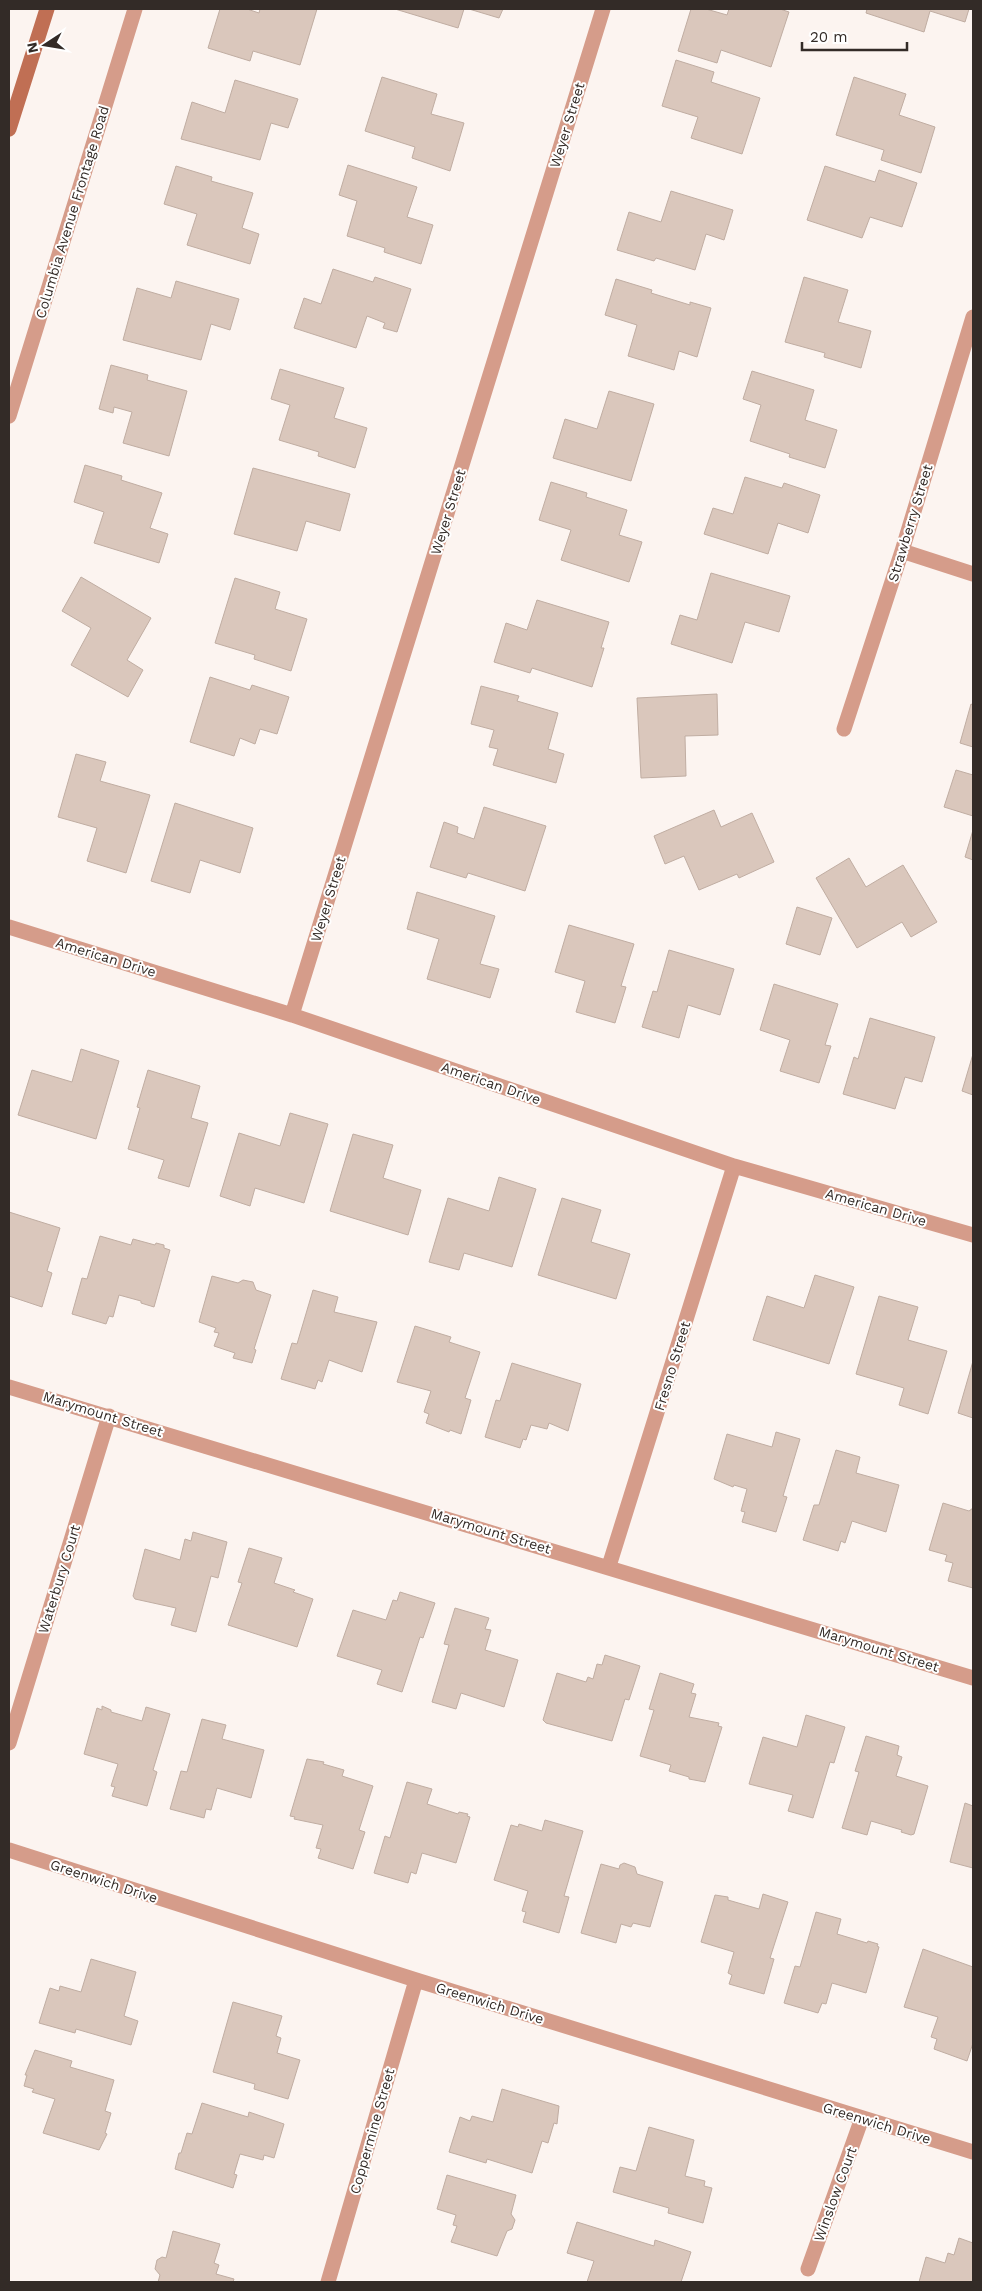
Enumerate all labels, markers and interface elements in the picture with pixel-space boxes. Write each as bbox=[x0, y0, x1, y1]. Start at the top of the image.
north arrow bbox=[20, 20, 70, 70]
scale bar bbox=[802, 20, 907, 52]
text: 20 m bbox=[810, 28, 848, 46]
text: N bbox=[23, 41, 41, 54]
street label: Weyer Street bbox=[546, 80, 588, 170]
street label: Columbia Avenue Frontage Road bbox=[32, 104, 112, 320]
street label: Strawberry Street bbox=[885, 462, 936, 584]
street label: Weyer Street bbox=[427, 467, 469, 557]
street label: Weyer Street bbox=[307, 854, 349, 944]
street label: American Drive bbox=[54, 934, 158, 980]
street label: American Drive bbox=[439, 1058, 543, 1108]
street label: American Drive bbox=[824, 1185, 928, 1229]
street label: Fresno Street bbox=[651, 1319, 693, 1413]
street label: Marymount Street bbox=[41, 1388, 165, 1440]
street label: Marymount Street bbox=[429, 1505, 553, 1557]
street label: Waterbury Court bbox=[35, 1523, 83, 1635]
street label: Marymount Street bbox=[817, 1623, 941, 1675]
street label: Greenwich Drive bbox=[48, 1856, 160, 1906]
street label: Greenwich Drive bbox=[434, 1979, 546, 2027]
street label: Coppermine Street bbox=[346, 2066, 398, 2196]
street label: Greenwich Drive bbox=[821, 2099, 933, 2147]
street label: Winslow Court bbox=[810, 2144, 860, 2244]

